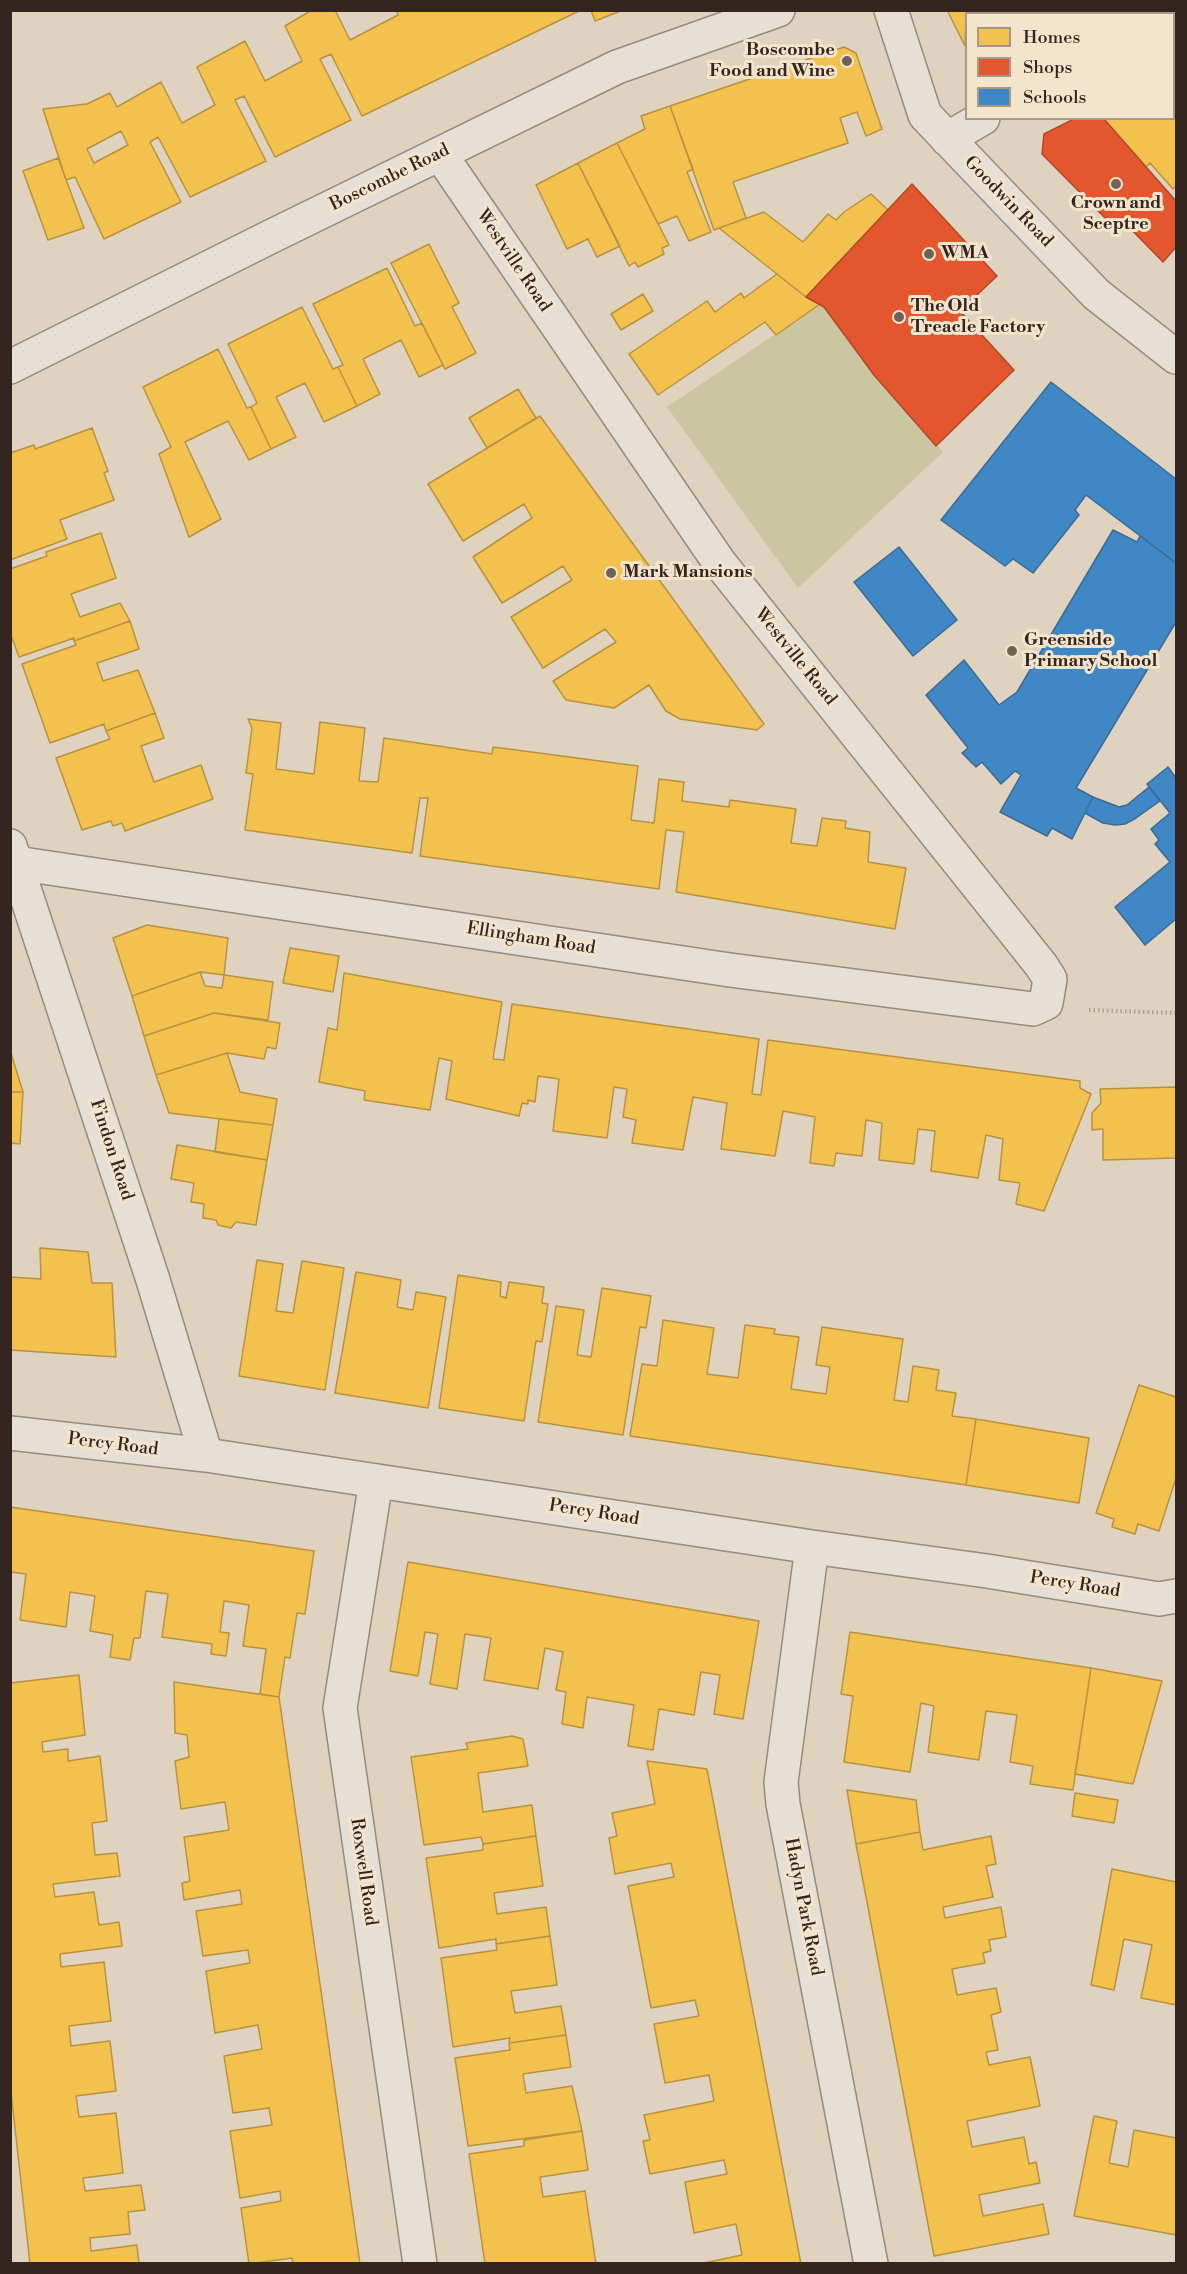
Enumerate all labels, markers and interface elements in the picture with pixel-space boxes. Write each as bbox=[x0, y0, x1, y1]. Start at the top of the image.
legend bbox=[965, 12, 1175, 120]
text: Homes bbox=[1023, 26, 1080, 49]
place label: Boscombe Food and Wine bbox=[709, 40, 835, 82]
marker: Boscombe Food and Wine bbox=[840, 54, 854, 68]
text: Shops bbox=[1023, 56, 1072, 79]
text: Schools bbox=[1023, 86, 1086, 109]
street label: Boscombe Road bbox=[327, 140, 453, 216]
street label: Goodwin Road bbox=[959, 152, 1057, 252]
marker: Crown and Sceptre bbox=[1109, 177, 1123, 191]
place label: Crown and Sceptre bbox=[1071, 193, 1161, 236]
street label: Westville Road bbox=[471, 206, 555, 316]
place label: WMA bbox=[941, 243, 989, 265]
marker: WMA bbox=[922, 247, 936, 261]
place label: The Old Treacle Factory bbox=[911, 296, 1045, 338]
marker: The Old Treacle Factory bbox=[892, 310, 906, 324]
place label: Mark Mansions bbox=[623, 562, 752, 584]
marker: Mark Mansions bbox=[604, 566, 618, 580]
street label: Westville Road bbox=[749, 604, 841, 710]
place label: Greenside Primary School bbox=[1024, 630, 1157, 672]
marker: Greenside Primary School bbox=[1005, 644, 1019, 658]
street label: Ellingham Road bbox=[465, 918, 597, 960]
street label: Findon Road bbox=[85, 1097, 137, 1203]
street label: Percy Road bbox=[66, 1429, 160, 1461]
street label: Percy Road bbox=[547, 1495, 641, 1531]
street label: Percy Road bbox=[1028, 1567, 1122, 1603]
street label: Roxwell Road bbox=[345, 1817, 381, 1927]
street label: Hadyn Park Road bbox=[779, 1836, 827, 1978]

